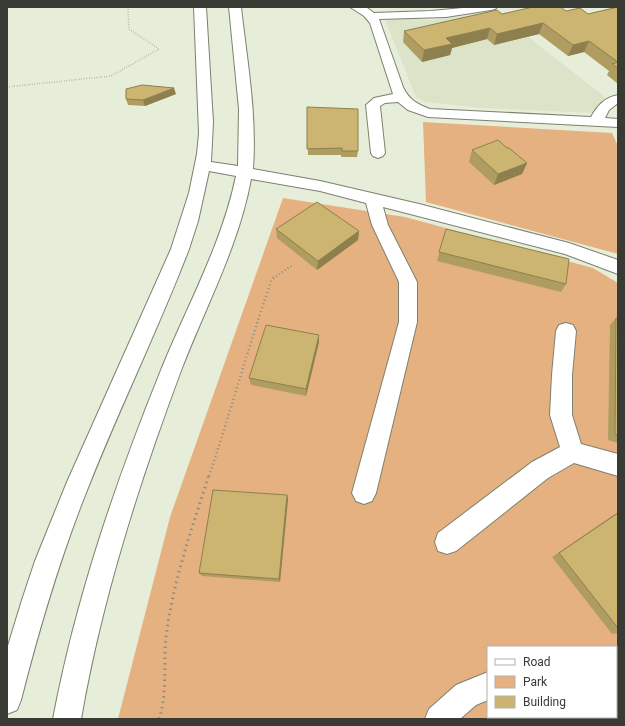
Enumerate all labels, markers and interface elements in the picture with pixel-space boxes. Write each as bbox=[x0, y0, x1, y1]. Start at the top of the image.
legend bbox=[487, 646, 617, 718]
text: Road bbox=[523, 655, 551, 669]
text: Park bbox=[523, 675, 548, 689]
text: Building bbox=[523, 695, 566, 709]

